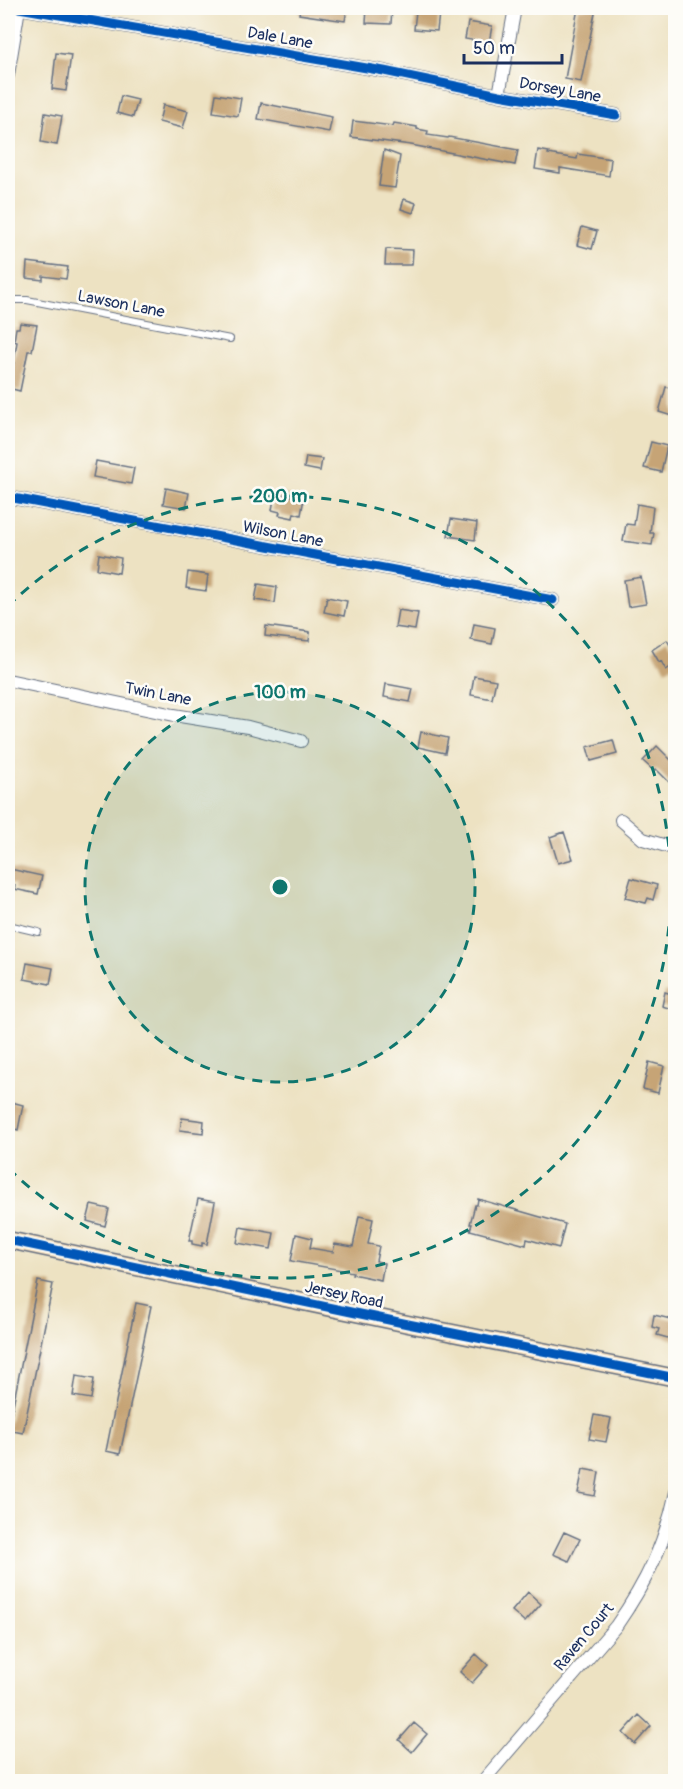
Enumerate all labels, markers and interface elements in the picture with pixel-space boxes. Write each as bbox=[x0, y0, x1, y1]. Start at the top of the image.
street label: Dale Lane bbox=[246, 22, 314, 54]
scale bar bbox=[464, 27, 562, 65]
text: 50 m bbox=[473, 37, 515, 60]
street label: Dorsey Lane bbox=[518, 73, 603, 107]
street label: Lawson Lane bbox=[76, 286, 166, 322]
text: 200 m bbox=[253, 485, 307, 508]
street label: Wilson Lane bbox=[241, 516, 325, 552]
street label: Twin Lane bbox=[123, 678, 193, 710]
text: 100 m bbox=[254, 681, 306, 704]
centre of rings bbox=[270, 877, 290, 897]
street label: Jersey Road bbox=[303, 1277, 385, 1313]
street label: Raven Court bbox=[550, 1598, 619, 1675]

